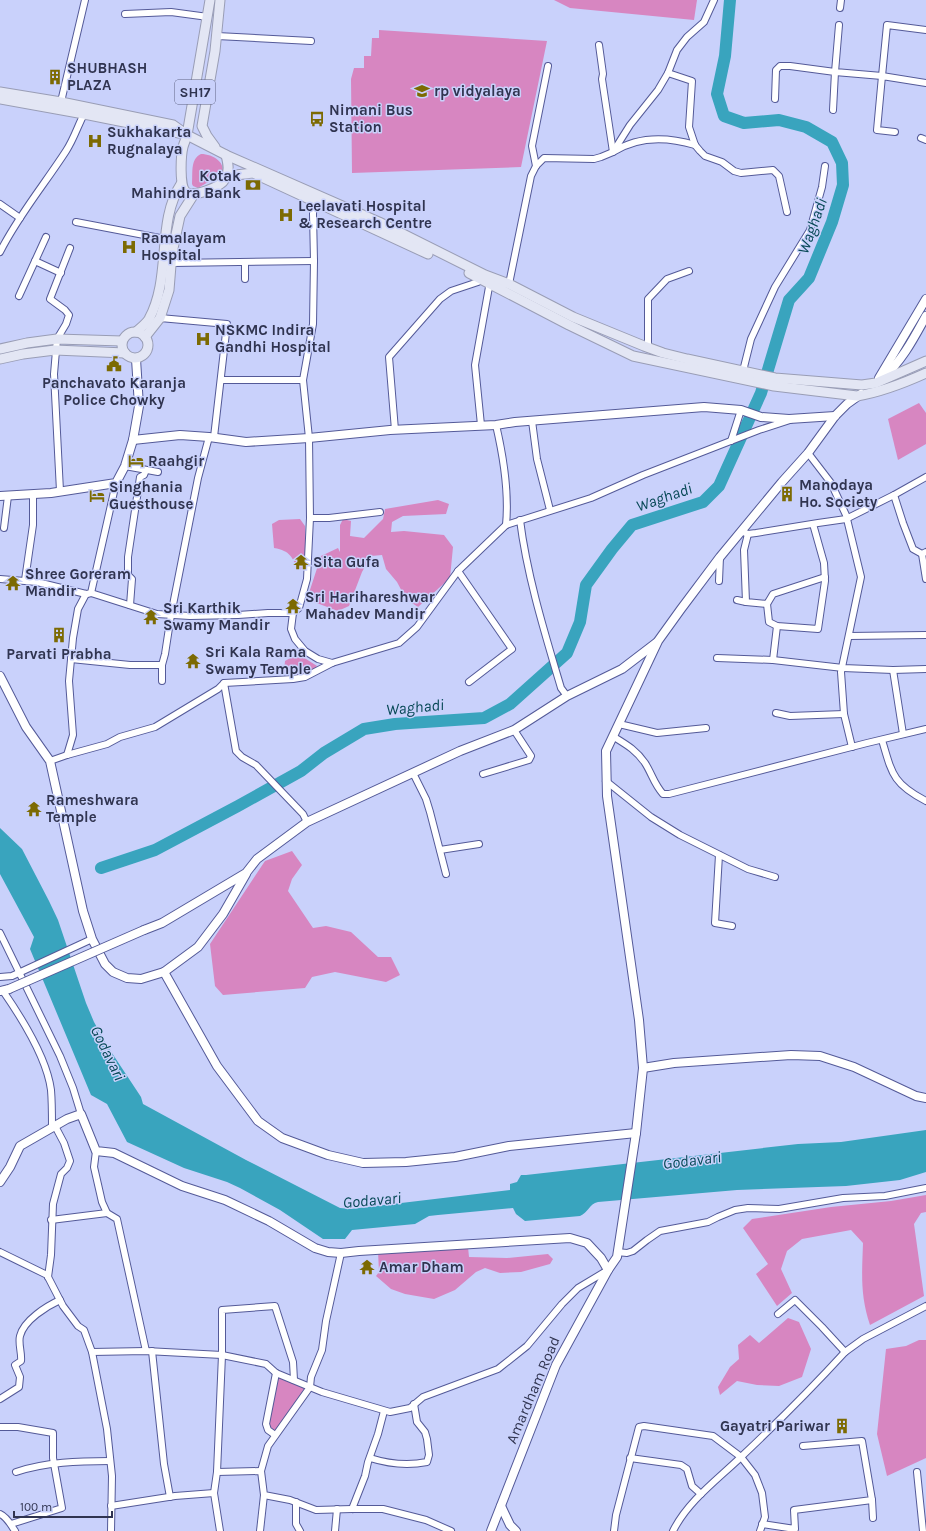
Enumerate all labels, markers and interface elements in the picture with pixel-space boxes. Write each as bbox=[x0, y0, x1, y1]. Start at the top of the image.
place label: SHUBHASH PLAZA bbox=[67, 59, 147, 94]
building icon: SHUBHASH PLAZA bbox=[46, 68, 64, 86]
road number: SH17 bbox=[175, 80, 215, 104]
school or university icon: rp vidyalaya bbox=[413, 82, 431, 100]
place label: rp vidyalaya bbox=[434, 82, 521, 100]
place label: Nimani Bus Station bbox=[329, 101, 413, 136]
bus stop icon: Nimani Bus Station bbox=[308, 110, 326, 128]
place label: Sukhakarta Rugnalaya bbox=[107, 123, 191, 158]
hospital icon: Sukhakarta Rugnalaya bbox=[86, 132, 104, 150]
place label: Kotak Mahindra Bank bbox=[131, 167, 241, 202]
bank icon: Kotak Mahindra Bank bbox=[244, 176, 262, 194]
water label: Waghadi bbox=[793, 195, 831, 257]
place label: Leelavati Hospital & Research Centre bbox=[298, 197, 432, 232]
hospital icon: Leelavati Hospital & Research Centre bbox=[277, 206, 295, 224]
place label: Ramalayam Hospital bbox=[141, 229, 226, 264]
hospital icon: Ramalayam Hospital bbox=[120, 238, 138, 256]
place label: NSKMC Indira Gandhi Hospital bbox=[215, 321, 331, 356]
hospital icon: NSKMC Indira Gandhi Hospital bbox=[194, 330, 212, 348]
public building icon: Panchavato Karanja Police Chowky bbox=[105, 355, 123, 373]
place label: Panchavato Karanja Police Chowky bbox=[42, 374, 186, 409]
hotel icon: Raahgir bbox=[127, 452, 145, 470]
place label: Raahgir bbox=[148, 452, 204, 470]
place label: Manodaya Ho. Society bbox=[799, 476, 878, 511]
place label: Singhania Guesthouse bbox=[109, 478, 193, 513]
water label: Waghadi bbox=[633, 479, 695, 515]
building icon: Manodaya Ho. Society bbox=[778, 485, 796, 503]
hotel icon: Singhania Guesthouse bbox=[88, 487, 106, 505]
temple icon: Sita Gufa bbox=[292, 553, 310, 571]
place label: Sita Gufa bbox=[313, 553, 380, 571]
place label: Shree Goreram Mandir bbox=[25, 565, 131, 600]
temple icon: Shree Goreram Mandir bbox=[4, 574, 22, 592]
place label: Sri Harihareshwar Mahadev Mandir bbox=[305, 588, 435, 623]
temple icon: Sri Harihareshwar Mahadev Mandir bbox=[284, 597, 302, 615]
place label: Sri Karthik Swamy Mandir bbox=[163, 599, 270, 634]
temple icon: Sri Karthik Swamy Mandir bbox=[142, 608, 160, 626]
building icon: Parvati Prabha bbox=[50, 626, 68, 644]
place label: Sri Kala Rama Swamy Temple bbox=[205, 643, 311, 678]
place label: Parvati Prabha bbox=[6, 645, 112, 663]
temple icon: Sri Kala Rama Swamy Temple bbox=[184, 652, 202, 670]
water label: Waghadi bbox=[385, 695, 445, 719]
place label: Rameshwara Temple bbox=[46, 791, 139, 826]
temple icon: Rameshwara Temple bbox=[25, 800, 43, 818]
water label: Godavari bbox=[87, 1022, 129, 1084]
water label: Godavari bbox=[662, 1147, 722, 1173]
water label: Godavari bbox=[342, 1188, 402, 1212]
temple icon: Amar Dham bbox=[358, 1258, 376, 1276]
place label: Amar Dham bbox=[379, 1258, 464, 1276]
street label: Amardham Road bbox=[502, 1334, 564, 1446]
place label: Gayatri Pariwar bbox=[720, 1417, 830, 1435]
building icon: Gayatri Pariwar bbox=[833, 1417, 851, 1435]
scale bar bbox=[14, 1493, 112, 1519]
text: 100 m bbox=[20, 1500, 52, 1514]

